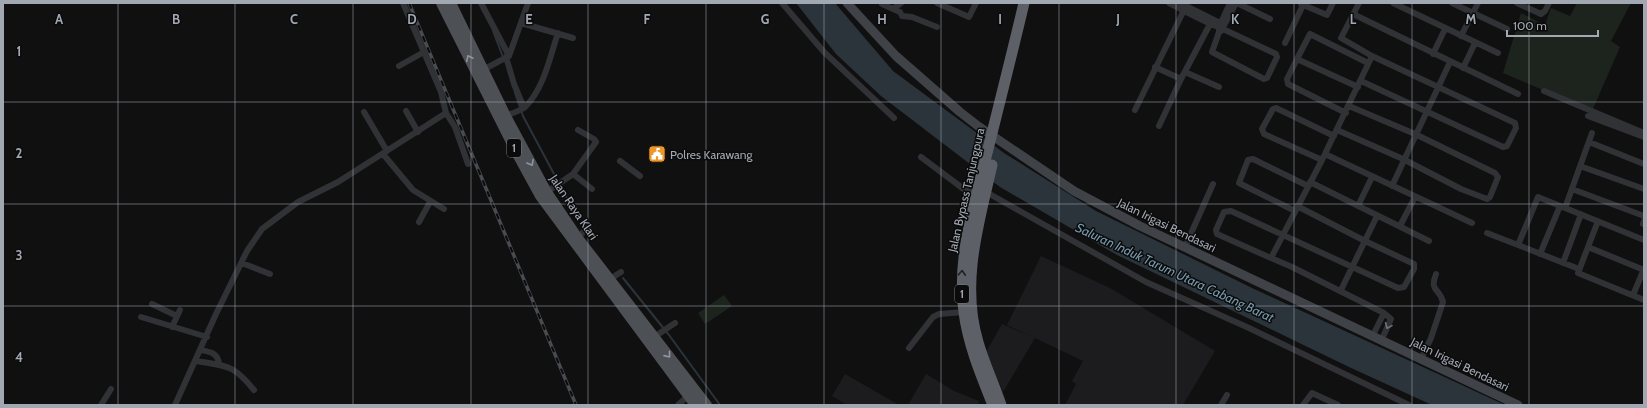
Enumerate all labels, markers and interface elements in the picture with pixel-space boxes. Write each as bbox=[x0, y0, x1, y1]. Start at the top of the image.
text: A bbox=[55, 11, 64, 27]
text: B bbox=[172, 11, 180, 27]
text: C bbox=[290, 11, 298, 27]
text: D bbox=[407, 11, 417, 27]
text: E bbox=[525, 11, 533, 27]
text: F bbox=[644, 11, 651, 27]
text: G bbox=[761, 11, 770, 27]
text: H bbox=[877, 11, 887, 27]
text: I bbox=[998, 11, 1002, 27]
text: J bbox=[1115, 11, 1120, 27]
text: K bbox=[1231, 11, 1240, 27]
text: L bbox=[1350, 11, 1357, 27]
text: M bbox=[1466, 11, 1477, 27]
scale bar bbox=[1507, 12, 1598, 38]
text: 100 m bbox=[1513, 18, 1547, 33]
text: 1 bbox=[17, 43, 21, 59]
one-way arrow bbox=[466, 55, 474, 63]
street label: Jalan Bypass Tanjungpura bbox=[944, 126, 988, 254]
road number: 1 bbox=[507, 139, 521, 157]
public building icon: Polres Karawang bbox=[647, 144, 667, 164]
text: 2 bbox=[16, 145, 23, 161]
place label: Polres Karawang bbox=[670, 147, 754, 162]
one-way arrow bbox=[527, 159, 534, 166]
street label: Jalan Raya Klari bbox=[546, 171, 601, 243]
street label: Jalan Irigasi Bendasari bbox=[1115, 194, 1219, 255]
water label: Saluran Induk Tarum Utara Cabang Barat bbox=[1073, 219, 1278, 326]
text: 3 bbox=[15, 247, 23, 263]
one-way arrow bbox=[958, 270, 967, 276]
road number: 1 bbox=[955, 285, 969, 303]
one-way arrow bbox=[1385, 321, 1393, 329]
street label: Jalan Irigasi Bendasari bbox=[1408, 333, 1512, 394]
text: 4 bbox=[15, 349, 23, 365]
one-way arrow bbox=[664, 350, 671, 357]

